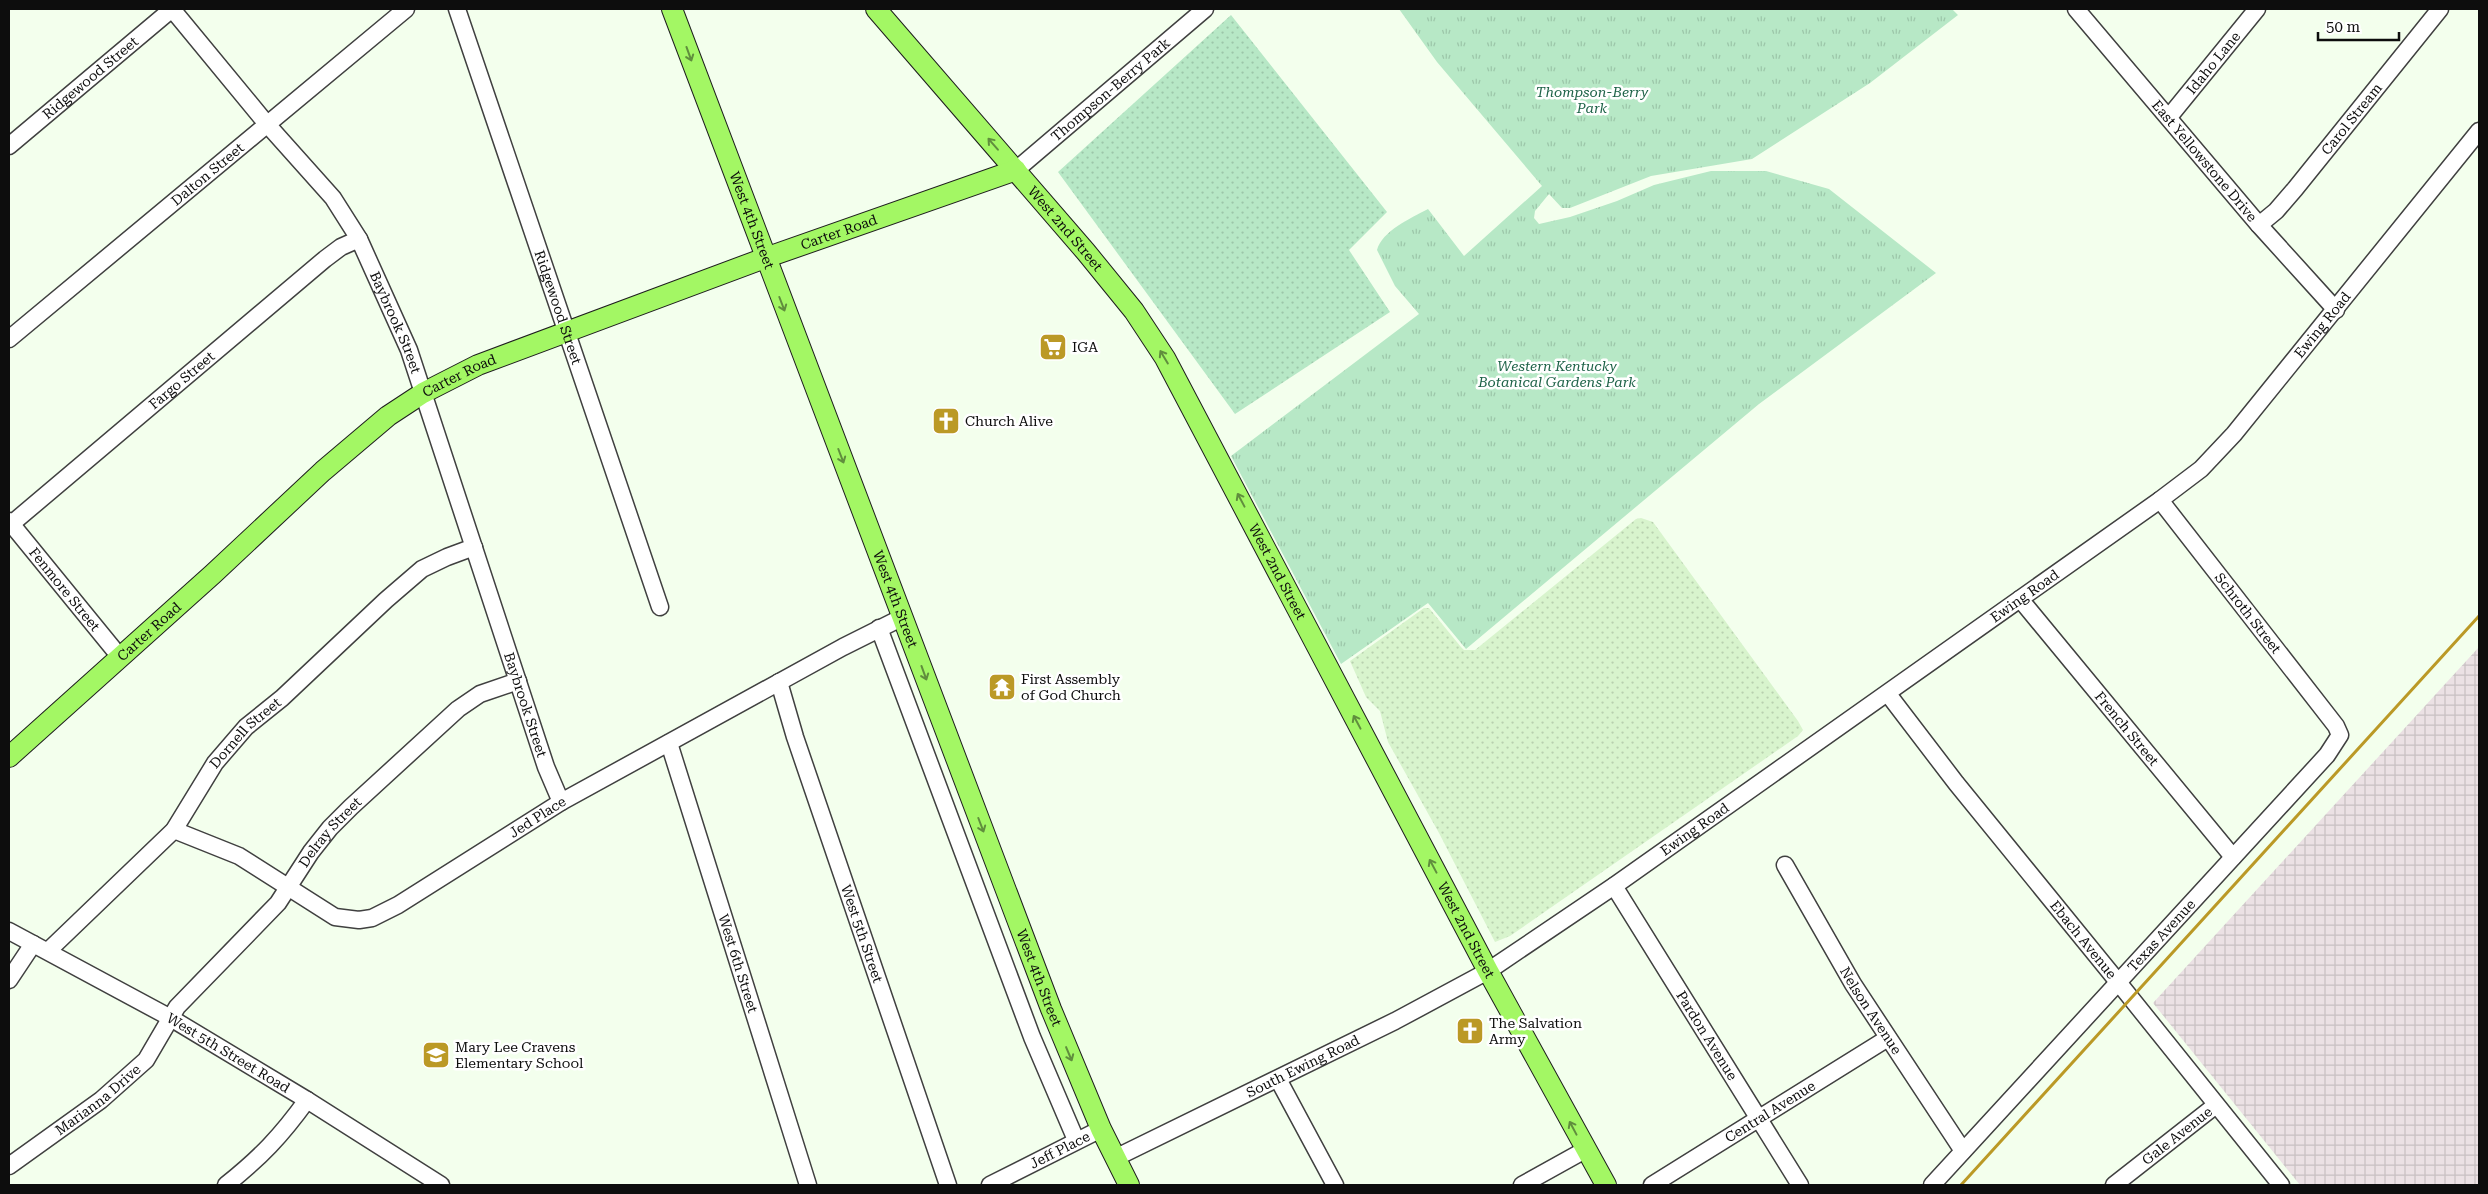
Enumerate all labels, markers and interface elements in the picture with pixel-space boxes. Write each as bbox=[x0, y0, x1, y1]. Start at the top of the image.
scale bar bbox=[2318, 10, 2399, 42]
text: 50 m bbox=[2326, 18, 2361, 36]
street label: Idaho Lane bbox=[2183, 28, 2244, 97]
street label: Ridgewood Street bbox=[39, 33, 141, 122]
street label: Thompson-Berry Park bbox=[1048, 34, 1173, 145]
one-way arrow bbox=[685, 46, 694, 62]
street label: Carol Stream bbox=[2318, 80, 2385, 158]
park label: Thompson-Berry Park bbox=[1536, 84, 1649, 116]
street label: East Yellowstone Drive bbox=[2149, 97, 2261, 225]
one-way arrow bbox=[988, 138, 999, 151]
street label: Dalton Street bbox=[168, 139, 247, 209]
street label: West 4th Street bbox=[726, 170, 778, 271]
street label: West 2nd Street bbox=[1025, 183, 1106, 274]
street label: Carter Road bbox=[798, 211, 879, 253]
street label: Ridgewood Street bbox=[531, 248, 585, 366]
street label: Baybrook Street bbox=[367, 269, 424, 375]
street label: Ewing Road bbox=[2291, 289, 2354, 361]
one-way arrow bbox=[778, 296, 788, 311]
supermarket icon: IGA bbox=[1038, 332, 1068, 362]
place label: IGA bbox=[1072, 339, 1098, 355]
street label: Fargo Street bbox=[146, 348, 218, 412]
street label: Carter Road bbox=[420, 351, 498, 400]
one-way arrow bbox=[1159, 351, 1169, 365]
park label: Western Kentucky Botanical Gardens Park bbox=[1477, 358, 1636, 390]
church icon: Church Alive bbox=[931, 406, 961, 436]
place label: Church Alive bbox=[965, 413, 1053, 429]
one-way arrow bbox=[836, 448, 846, 463]
one-way arrow bbox=[1236, 493, 1246, 508]
street label: West 2nd Street bbox=[1246, 521, 1309, 622]
street label: Fenmore Street bbox=[26, 544, 103, 634]
street label: West 4th Street bbox=[870, 548, 921, 650]
street label: Ewing Road bbox=[1987, 566, 2062, 625]
street label: Schroth Street bbox=[2212, 569, 2284, 657]
street label: Carter Road bbox=[114, 599, 184, 664]
street label: Baybrook Street bbox=[501, 650, 550, 759]
one-way arrow bbox=[920, 664, 929, 680]
place label: First Assembly of God Church bbox=[1021, 671, 1121, 703]
temple icon: First Assembly of God Church bbox=[987, 672, 1017, 702]
street label: French Street bbox=[2092, 688, 2162, 769]
street label: Dornell Street bbox=[206, 694, 284, 772]
one-way arrow bbox=[1352, 715, 1362, 729]
street label: Jed Place bbox=[506, 793, 569, 841]
street label: Delray Street bbox=[295, 794, 365, 870]
street label: Ewing Road bbox=[1657, 799, 1732, 859]
one-way arrow bbox=[977, 817, 986, 832]
one-way arrow bbox=[1428, 858, 1438, 873]
street label: West 2nd Street bbox=[1434, 879, 1498, 981]
street label: West 5th Street bbox=[838, 882, 886, 985]
street label: Texas Avenue bbox=[2124, 896, 2199, 975]
street label: Ebach Avenue bbox=[2047, 897, 2120, 982]
street label: West 6th Street bbox=[715, 912, 761, 1015]
street label: West 4th Street bbox=[1013, 927, 1065, 1029]
street label: Nelson Avenue bbox=[1837, 964, 1905, 1057]
street label: Pardon Avenue bbox=[1673, 988, 1741, 1083]
street label: West 5th Street Road bbox=[164, 1010, 293, 1096]
place label: The Salvation Army bbox=[1489, 1015, 1582, 1047]
church icon: The Salvation Army bbox=[1455, 1016, 1485, 1046]
street label: South Ewing Road bbox=[1243, 1032, 1362, 1101]
place label: Mary Lee Cravens Elementary School bbox=[455, 1039, 584, 1071]
school or university icon: Mary Lee Cravens Elementary School bbox=[421, 1040, 451, 1070]
one-way arrow bbox=[1065, 1046, 1075, 1061]
street label: Marianna Drive bbox=[52, 1061, 144, 1138]
street label: Central Avenue bbox=[1722, 1077, 1818, 1146]
street label: Gale Avenue bbox=[2139, 1103, 2215, 1168]
one-way arrow bbox=[1568, 1120, 1578, 1135]
street label: Jeff Place bbox=[1027, 1128, 1093, 1172]

